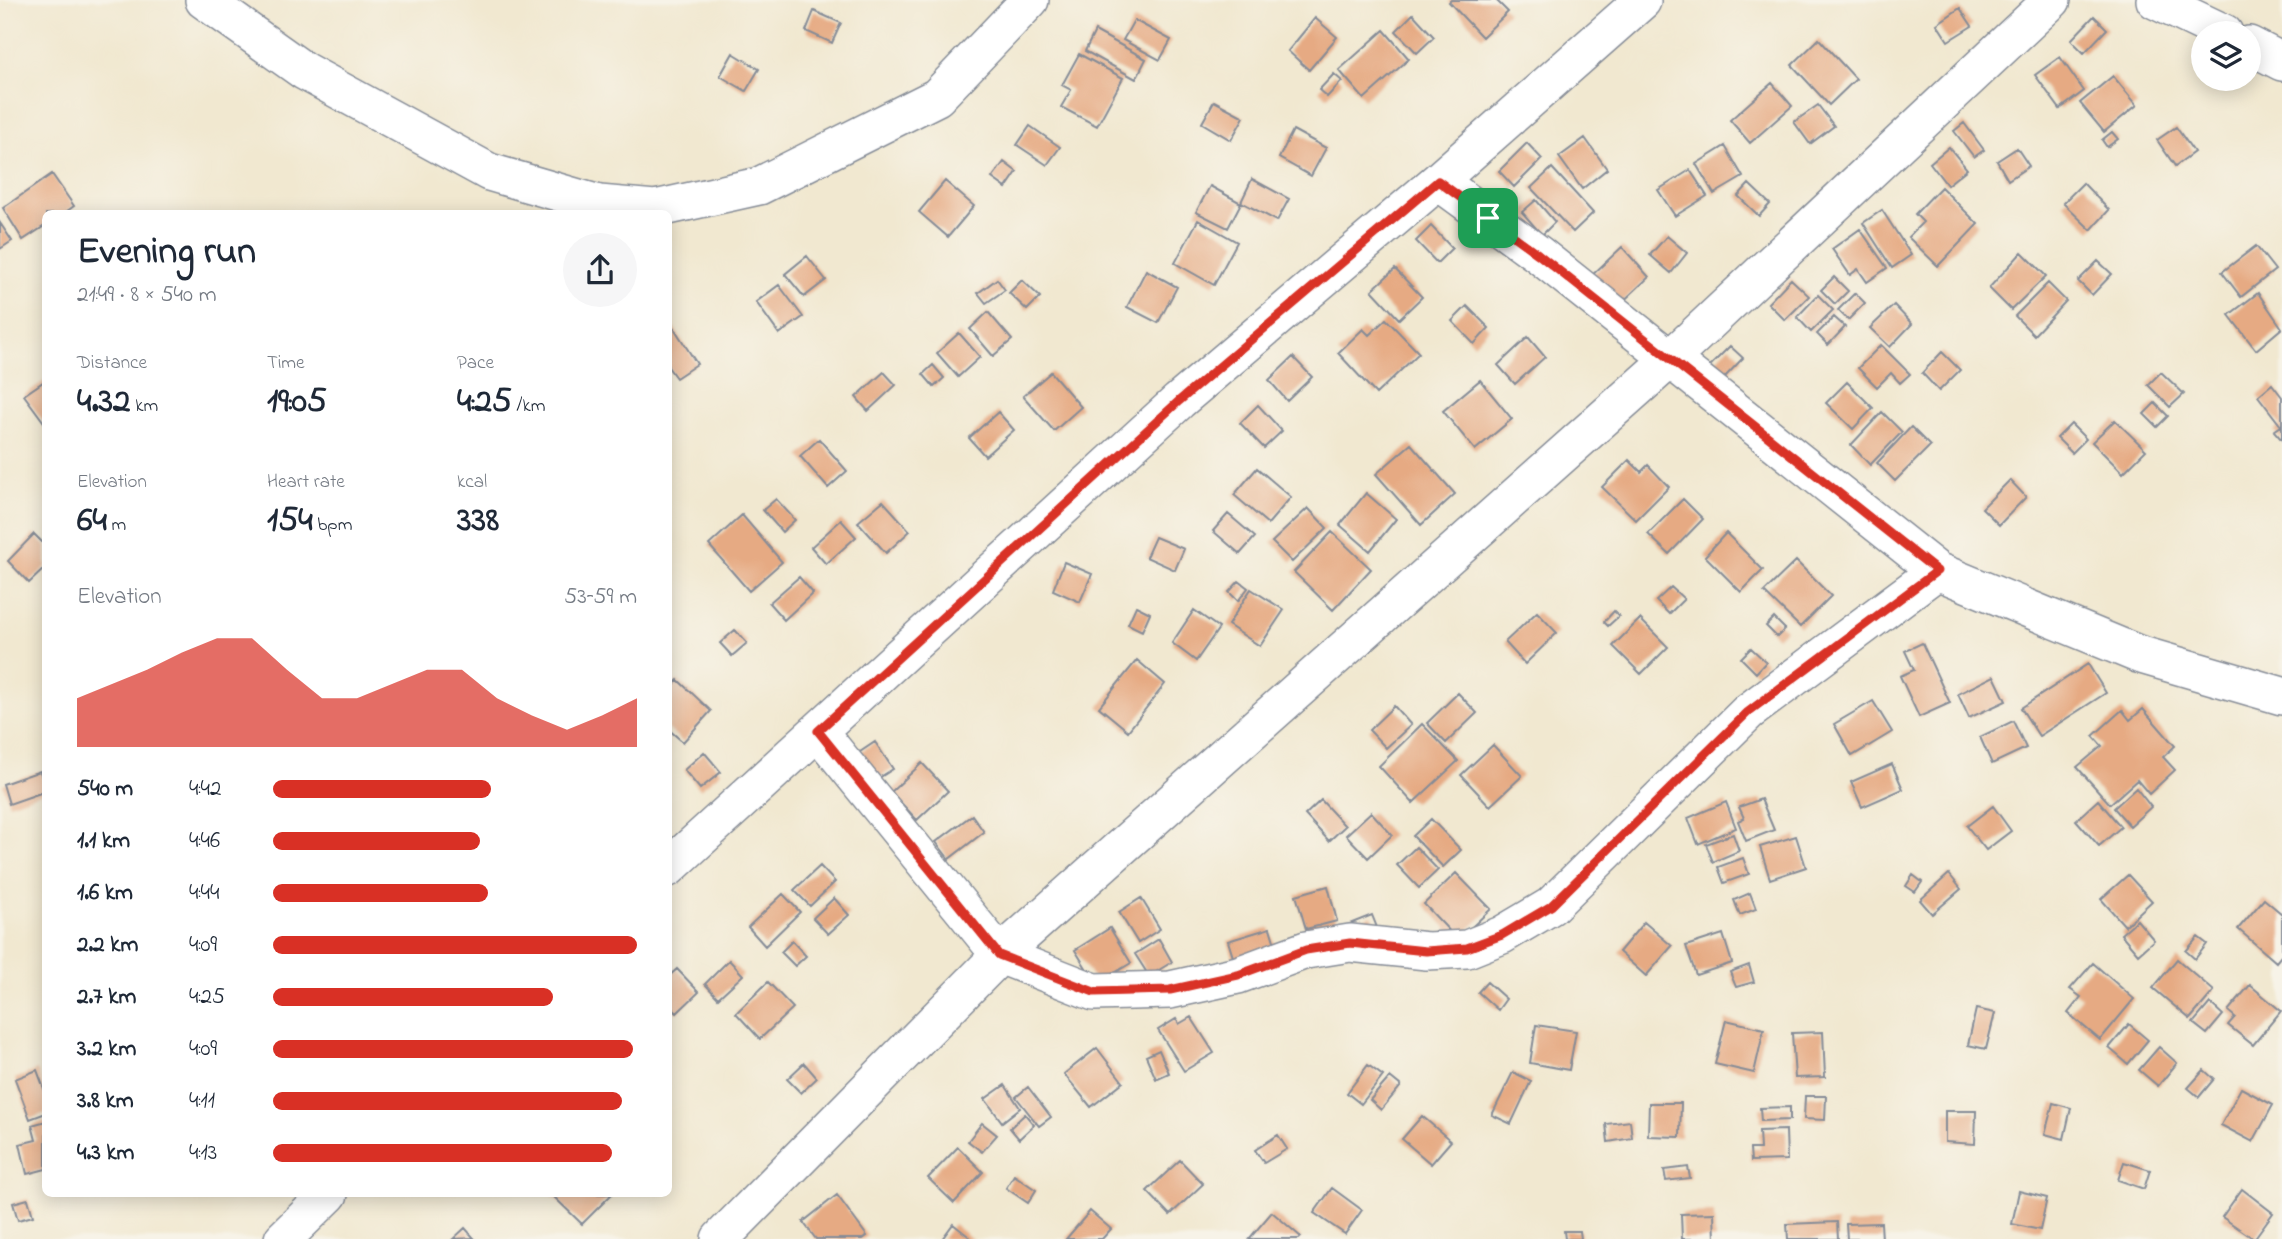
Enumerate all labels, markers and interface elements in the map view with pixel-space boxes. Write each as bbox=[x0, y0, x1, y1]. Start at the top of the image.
map controls bbox=[2191, 21, 2261, 91]
button: layers bbox=[2191, 21, 2261, 91]
pin bbox=[1458, 188, 1518, 248]
icon: arrive bbox=[1469, 199, 1507, 237]
text: Evening run bbox=[77, 225, 256, 281]
button: share bbox=[563, 233, 637, 307]
text: 21:49 · 8 × 540 m bbox=[77, 279, 217, 312]
text: Distance bbox=[77, 350, 147, 377]
text: Time bbox=[267, 350, 305, 377]
text: Pace bbox=[457, 350, 494, 377]
text: 4.32 bbox=[77, 377, 130, 428]
text: 19:05 bbox=[267, 377, 327, 428]
text: 4:25 bbox=[457, 377, 512, 428]
text: km bbox=[130, 393, 158, 420]
text: /km bbox=[512, 393, 546, 420]
text: Elevation bbox=[77, 469, 147, 496]
text: Heart rate bbox=[267, 469, 345, 496]
text: kcal bbox=[457, 469, 487, 496]
text: 64 bbox=[77, 496, 107, 547]
text: 154 bbox=[267, 496, 313, 547]
text: 338 bbox=[457, 496, 499, 547]
text: m bbox=[107, 512, 126, 539]
text: bpm bbox=[313, 512, 352, 539]
text: Elevation bbox=[77, 581, 162, 614]
text: 53–59 m bbox=[564, 581, 637, 614]
text: 540 m bbox=[77, 773, 133, 806]
text: 4:42 bbox=[189, 773, 221, 806]
text: 1.1 km bbox=[77, 825, 130, 858]
text: 4:46 bbox=[189, 825, 220, 858]
text: 1.6 km bbox=[77, 877, 133, 910]
text: 4:44 bbox=[189, 877, 219, 910]
text: 2.2 km bbox=[77, 929, 138, 962]
text: 4:09 bbox=[189, 929, 217, 962]
text: 2.7 km bbox=[77, 981, 136, 1014]
text: 4:25 bbox=[189, 981, 225, 1014]
text: 3.2 km bbox=[77, 1033, 136, 1066]
text: 4:09 bbox=[189, 1033, 217, 1066]
text: 3.8 km bbox=[77, 1085, 134, 1118]
text: 4:11 bbox=[189, 1085, 215, 1118]
text: 4.3 km bbox=[77, 1137, 134, 1170]
text: 4:13 bbox=[189, 1137, 217, 1170]

